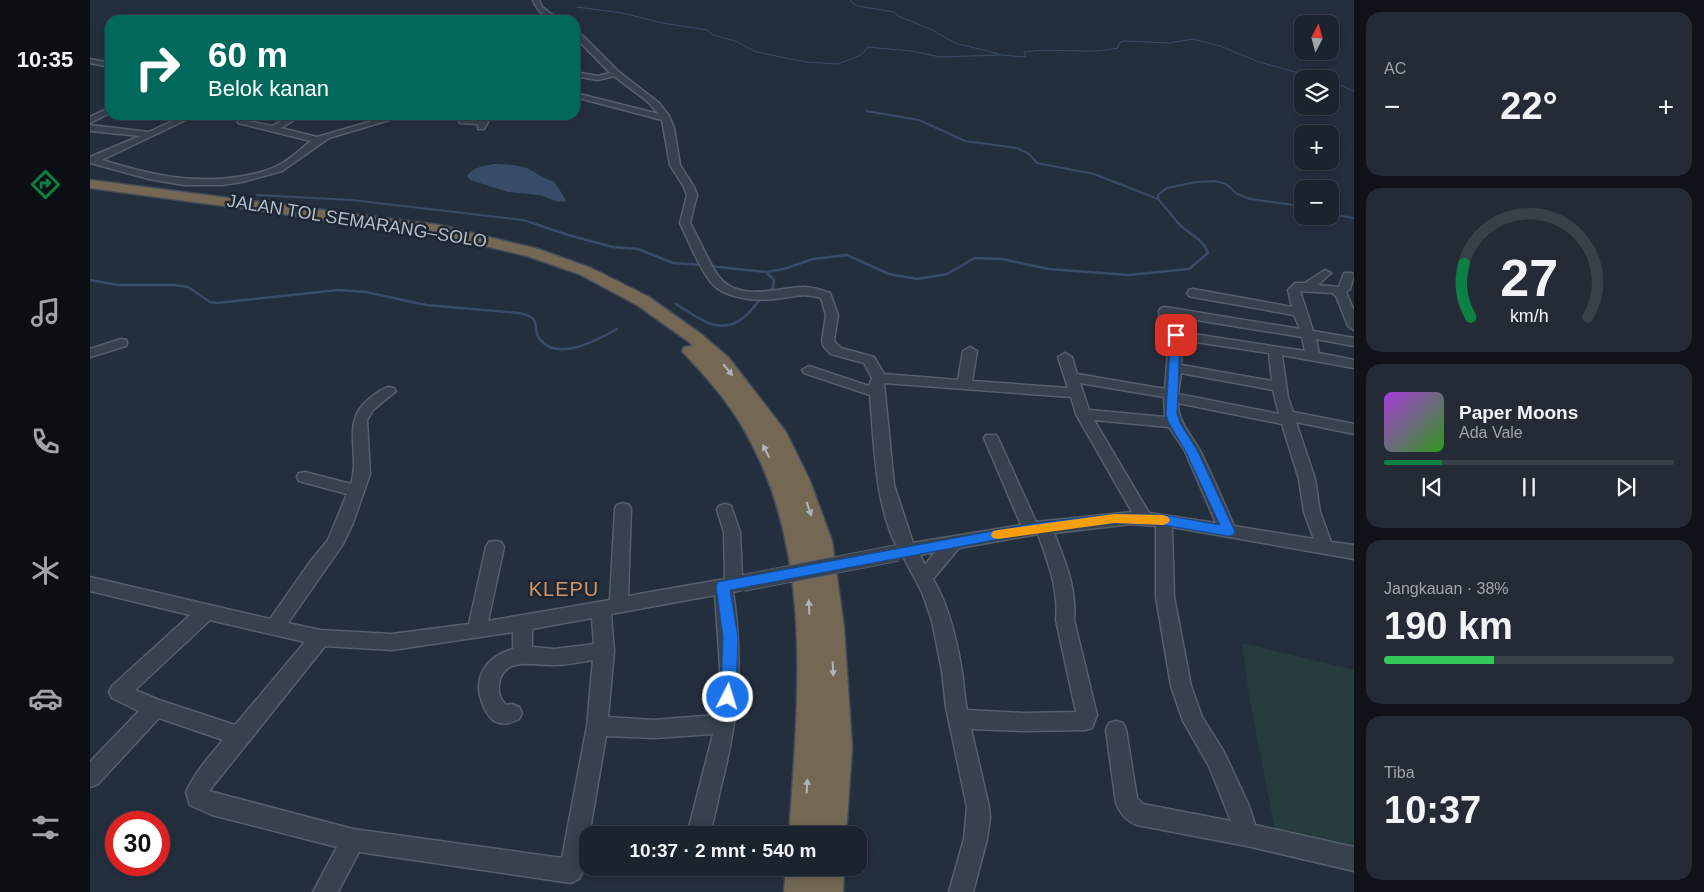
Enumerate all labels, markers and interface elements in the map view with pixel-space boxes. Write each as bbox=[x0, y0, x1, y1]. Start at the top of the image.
north arrow bbox=[1294, 15, 1339, 60]
map controls bbox=[1294, 15, 1339, 225]
icon: right bbox=[125, 35, 190, 100]
text: 60 m bbox=[208, 35, 288, 74]
text: 10:35 bbox=[17, 47, 73, 72]
text: AC bbox=[1384, 60, 1406, 77]
button: layers bbox=[1294, 70, 1339, 115]
text: Belok kanan bbox=[208, 76, 329, 101]
text: 22° bbox=[1500, 85, 1558, 127]
text: − bbox=[1384, 91, 1400, 122]
text: + bbox=[1658, 91, 1674, 122]
button: + bbox=[1294, 125, 1339, 170]
icon: directions bbox=[28, 167, 63, 202]
button: − bbox=[1294, 180, 1339, 225]
street label: JALAN TOL SEMARANG–SOLO bbox=[226, 191, 488, 251]
text: 27 bbox=[1500, 249, 1558, 307]
icon: music bbox=[28, 295, 63, 330]
text: km/h bbox=[1510, 306, 1548, 326]
pin bbox=[1155, 314, 1197, 356]
icon: arrive bbox=[1162, 321, 1190, 349]
one-way arrow bbox=[722, 363, 733, 376]
text: Paper Moons bbox=[1459, 402, 1578, 423]
icon: phone bbox=[28, 424, 63, 459]
text: Ada Vale bbox=[1459, 424, 1523, 441]
one-way arrow bbox=[762, 444, 770, 458]
icon: previous bbox=[1418, 473, 1446, 501]
icon: pause bbox=[1515, 473, 1543, 501]
icon: next bbox=[1612, 473, 1640, 501]
one-way arrow bbox=[805, 502, 813, 517]
icon: climate bbox=[28, 553, 63, 588]
district label: KLEPU bbox=[529, 578, 599, 600]
text: Jangkauan · 38% bbox=[1384, 580, 1509, 597]
one-way arrow bbox=[805, 598, 813, 614]
text: 190 km bbox=[1384, 605, 1513, 647]
one-way arrow bbox=[830, 661, 838, 677]
position arrow bbox=[701, 670, 753, 722]
icon: car bbox=[28, 681, 63, 716]
text: Tiba bbox=[1384, 764, 1415, 781]
one-way arrow bbox=[804, 778, 812, 794]
text: 10:37 bbox=[1384, 789, 1481, 831]
icon: filters bbox=[28, 810, 63, 845]
speed limit sign: 30 bbox=[105, 811, 170, 876]
text: 10:37 · 2 mnt · 540 m bbox=[630, 840, 816, 861]

